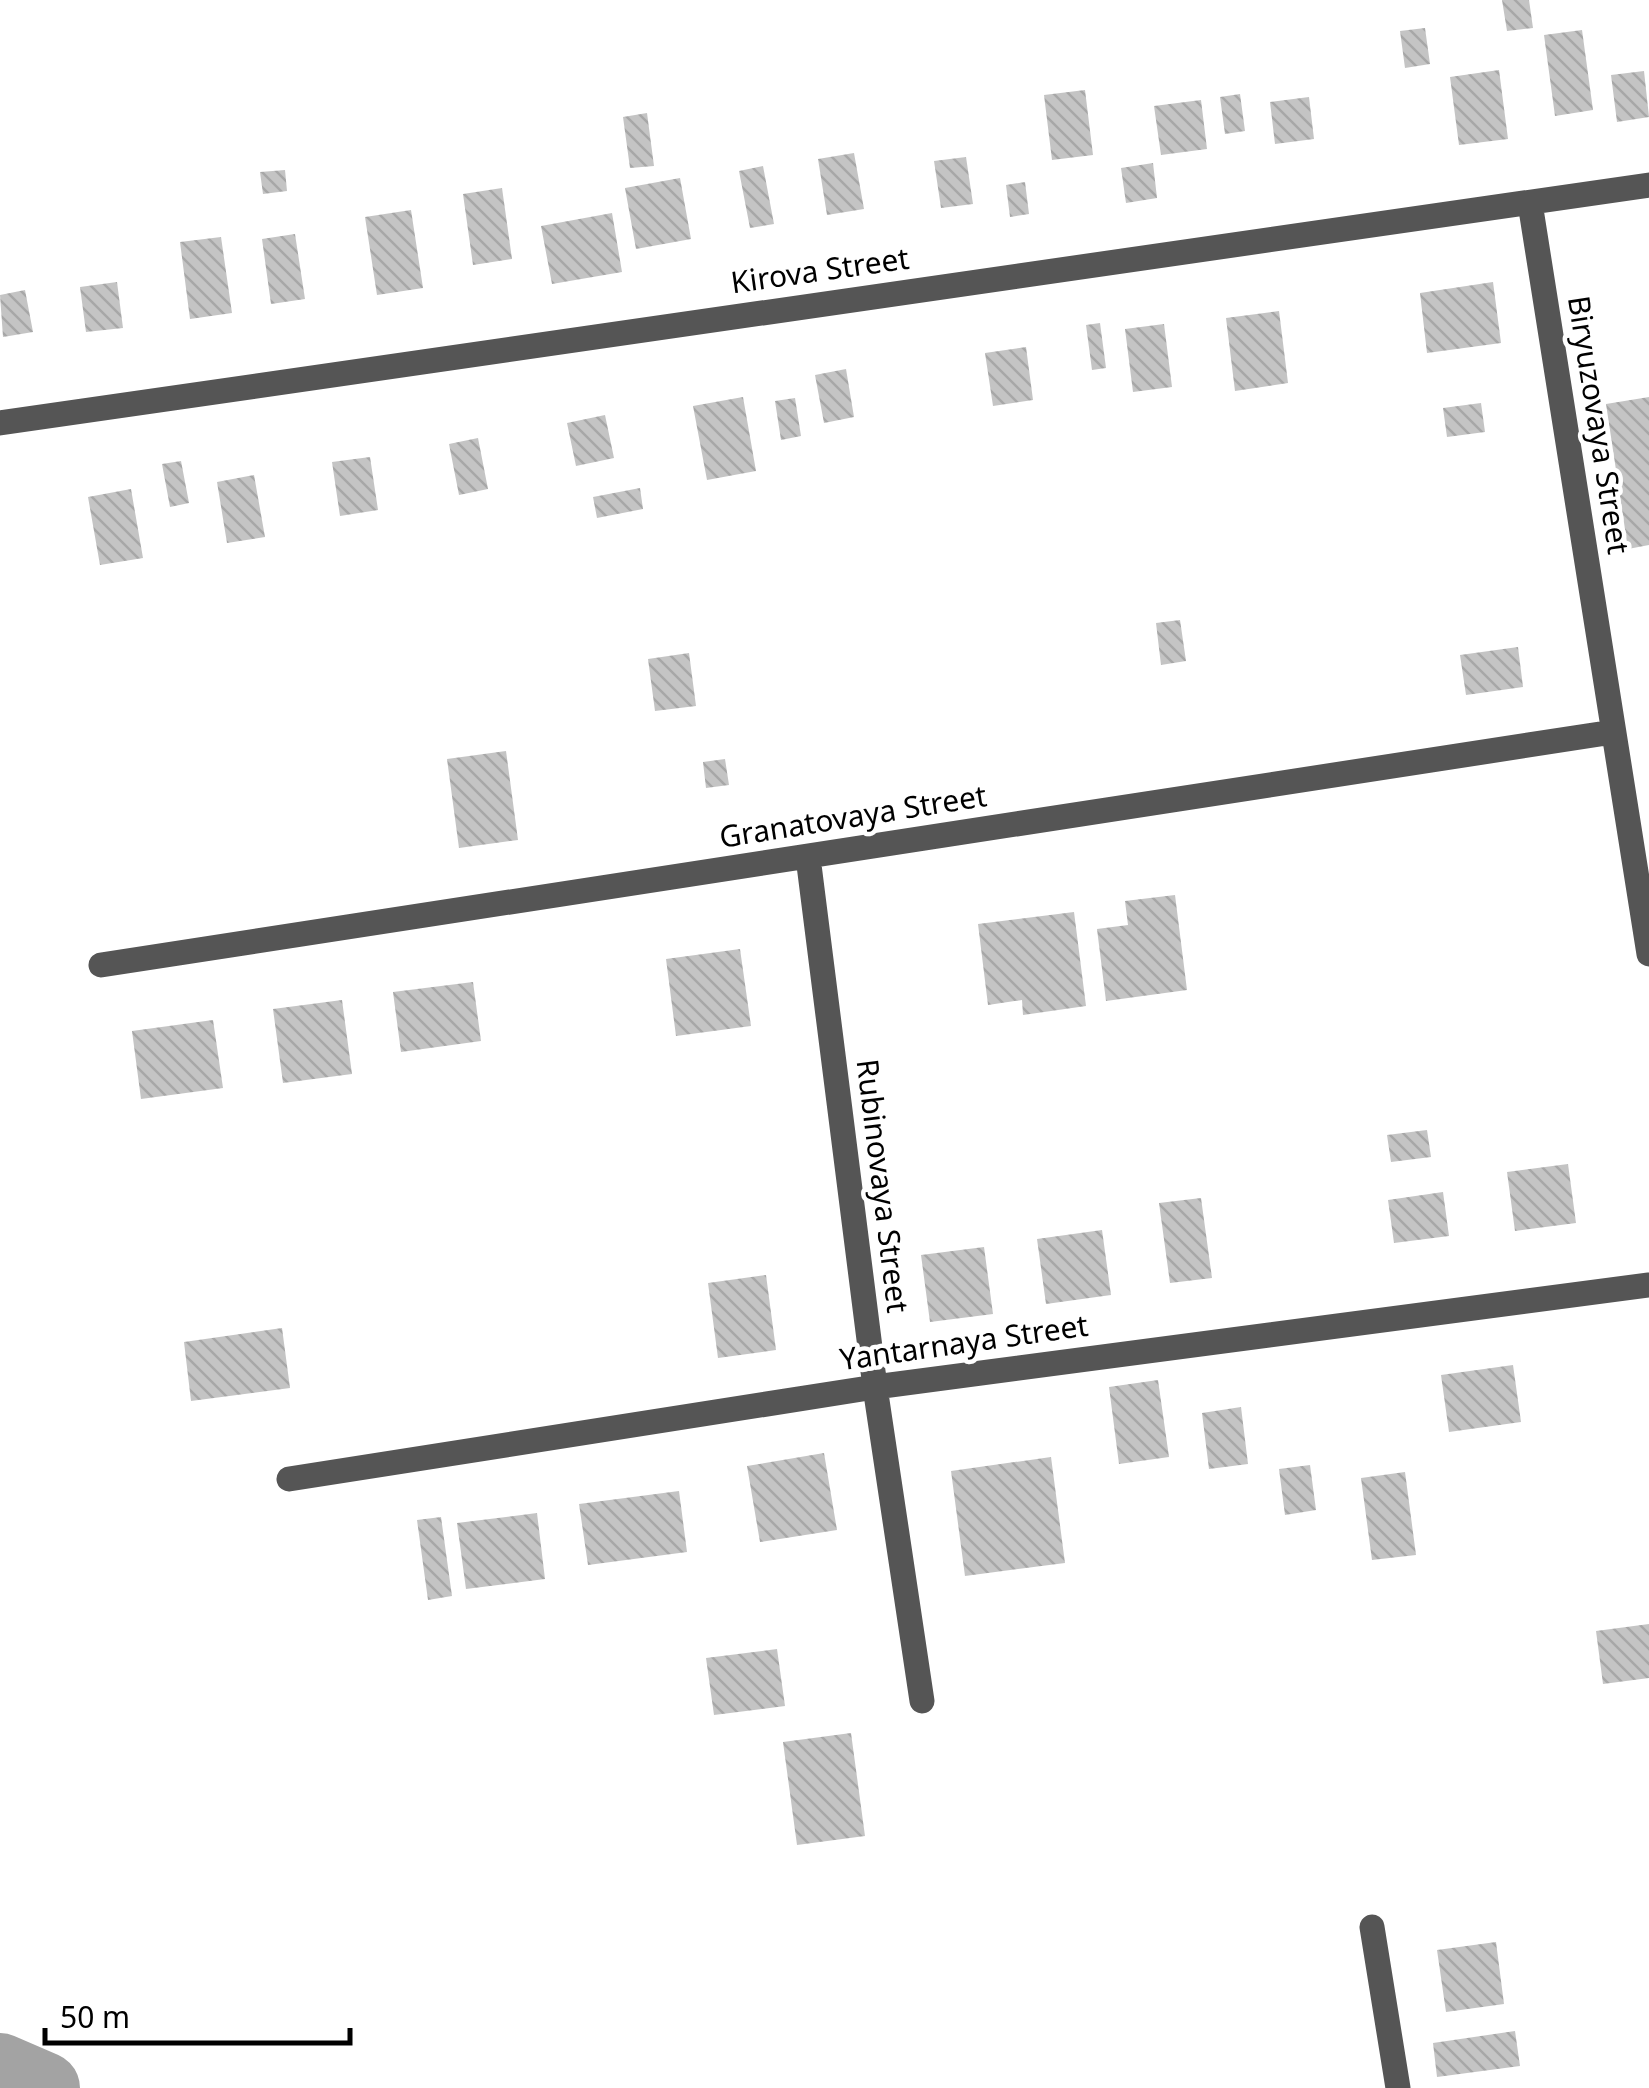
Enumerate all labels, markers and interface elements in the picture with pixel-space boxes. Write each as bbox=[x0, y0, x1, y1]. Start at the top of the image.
street label: Kirova Street bbox=[728, 237, 912, 302]
street label: Biryuzovaya Street bbox=[1559, 293, 1640, 557]
street label: Granatovaya Street bbox=[716, 774, 989, 857]
street label: Rubinovaya Street bbox=[848, 1057, 919, 1315]
street label: Yantarnaya Street bbox=[837, 1304, 1091, 1379]
scale bar bbox=[45, 1983, 350, 2045]
text: 50 m bbox=[60, 1996, 130, 2037]

